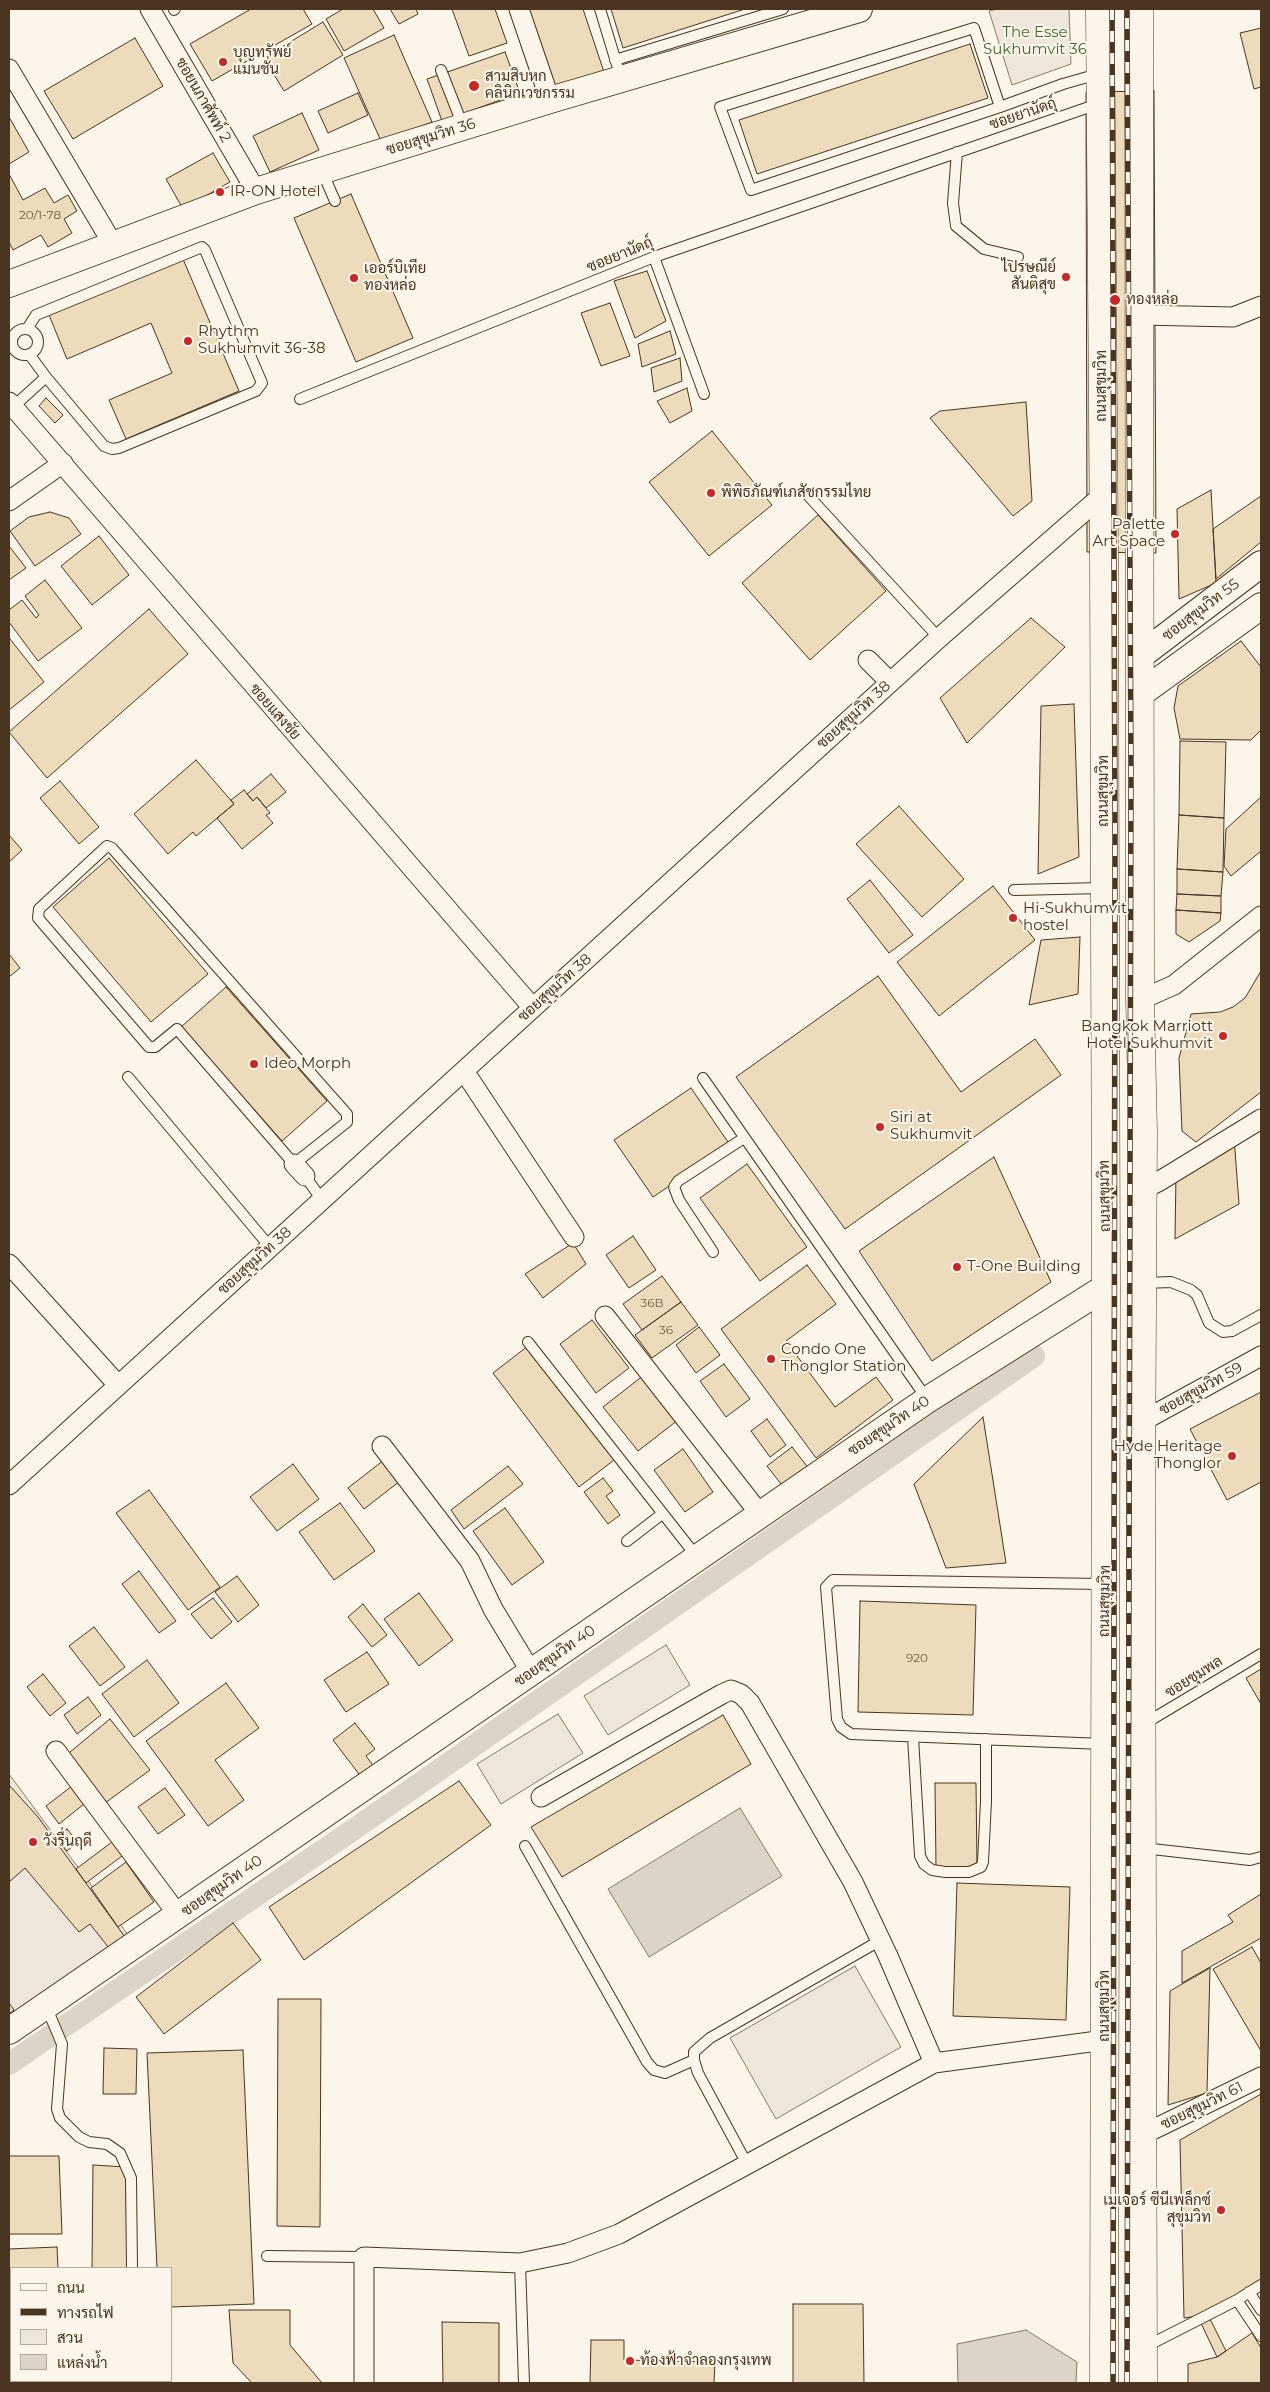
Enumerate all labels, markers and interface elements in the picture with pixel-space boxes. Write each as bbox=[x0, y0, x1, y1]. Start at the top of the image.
park label: The Esse Sukhumvit 36 bbox=[983, 24, 1087, 59]
place label: บุญทรัพย์ แมนชั่น bbox=[233, 44, 292, 79]
street label: ซอยนภาศัพท์ 2 bbox=[171, 54, 235, 146]
marker: บุญทรัพย์ แมนชั่น bbox=[217, 56, 229, 68]
place label: สามสิบหก คลินิกเวชกรรม bbox=[485, 68, 575, 103]
marker: สามสิบหก คลินิกเวชกรรม bbox=[467, 79, 481, 93]
street label: ซอยยานัดถุ์ bbox=[987, 94, 1059, 134]
street label: ซอยสุขุมวิท 36 bbox=[384, 115, 478, 159]
place label: IR-ON Hotel bbox=[230, 183, 320, 201]
marker: IR-ON Hotel bbox=[214, 186, 226, 198]
house number: 20/1-78 bbox=[19, 208, 61, 222]
street label: ซอยยานัดถุ์ bbox=[584, 234, 656, 276]
place label: ไปรษณีย์ สันติสุข bbox=[1002, 259, 1056, 294]
place label: เออร์บิเทีย ทองหล่อ bbox=[364, 260, 426, 295]
marker: ไปรษณีย์ สันติสุข bbox=[1060, 271, 1072, 283]
marker: เออร์บิเทีย ทองหล่อ bbox=[348, 272, 360, 284]
place label: ทองหล่อ bbox=[1126, 291, 1179, 309]
marker: ทองหล่อ bbox=[1108, 293, 1122, 307]
place label: Rhythm Sukhumvit 36-38 bbox=[198, 323, 325, 358]
marker: Rhythm Sukhumvit 36-38 bbox=[182, 335, 194, 347]
street label: ถนนสุขุมวิท bbox=[1093, 350, 1111, 422]
place label: พิพิธภัณฑ์เภสัชกรรมไทย bbox=[721, 484, 871, 502]
marker: พิพิธภัณฑ์เภสัชกรรมไทย bbox=[705, 487, 717, 499]
place label: Palette Art Space bbox=[1092, 516, 1165, 551]
marker: Palette Art Space bbox=[1169, 528, 1181, 540]
street label: ซอยสุขุมวิท 55 bbox=[1159, 575, 1243, 645]
street label: ซอยสุขุมวิท 38 bbox=[813, 677, 895, 753]
street label: ซอยแสงชัย bbox=[246, 680, 304, 744]
street label: ถนนสุขุมวิท bbox=[1095, 755, 1113, 827]
place label: Hi-Sukhumvit hostel bbox=[1023, 900, 1127, 935]
marker: Hi-Sukhumvit hostel bbox=[1007, 912, 1019, 924]
street label: ซอยสุขุมวิท 38 bbox=[514, 950, 596, 1026]
place label: Bangkok Marriott Hotel Sukhumvit bbox=[1081, 1018, 1213, 1053]
marker: Bangkok Marriott Hotel Sukhumvit bbox=[1217, 1030, 1229, 1042]
place label: Ideo Morph bbox=[264, 1055, 351, 1073]
marker: Ideo Morph bbox=[248, 1058, 260, 1070]
place label: Siri at Sukhumvit bbox=[890, 1109, 972, 1144]
marker: Siri at Sukhumvit bbox=[874, 1121, 886, 1133]
street label: ถนนสุขุมวิท bbox=[1095, 1160, 1115, 1232]
street label: ซอยสุขุมวิท 38 bbox=[214, 1223, 296, 1299]
place label: T-One Building bbox=[967, 1258, 1081, 1276]
marker: T-One Building bbox=[951, 1261, 963, 1273]
house number: 36B bbox=[640, 1296, 664, 1310]
house number: 36 bbox=[659, 1323, 673, 1337]
place label: Condo One Thonglor Station bbox=[781, 1341, 906, 1376]
marker: Condo One Thonglor Station bbox=[765, 1353, 777, 1365]
street label: ซอยสุขุมวิท 59 bbox=[1156, 1359, 1246, 1419]
street label: ซอยสุขุมวิท 40 bbox=[845, 1392, 933, 1460]
place label: Hyde Heritage Thonglor bbox=[1114, 1438, 1222, 1473]
marker: Hyde Heritage Thonglor bbox=[1226, 1450, 1238, 1462]
street label: ถนนสุขุมวิท bbox=[1095, 1565, 1115, 1637]
street label: ซอยสุขุมวิท 40 bbox=[511, 1621, 599, 1691]
house number: 920 bbox=[906, 1651, 928, 1665]
street label: ซอยชุมพล bbox=[1162, 1652, 1226, 1702]
place label: วังรื่นฤดี bbox=[43, 1833, 92, 1851]
marker: วังรื่นฤดี bbox=[27, 1836, 39, 1848]
street label: ซอยสุขุมวิท 40 bbox=[178, 1851, 266, 1921]
street label: ถนนสุขุมวิท bbox=[1096, 1970, 1114, 2042]
street label: ซอยสุขุมวิท 61 bbox=[1158, 2078, 1246, 2134]
place label: เมเจอร์ ซีนีเพล็กซ์ สุขุมวิท bbox=[1103, 2192, 1211, 2227]
marker: เมเจอร์ ซีนีเพล็กซ์ สุขุมวิท bbox=[1215, 2204, 1227, 2216]
legend bbox=[10, 2267, 172, 2382]
text: ถนน bbox=[57, 2278, 85, 2297]
text: ทางรถไฟ bbox=[57, 2303, 114, 2322]
text: สวน bbox=[57, 2328, 83, 2347]
place label: ท้องฟ้าจำลองกรุงเทพ bbox=[640, 2352, 771, 2370]
text: แหล่งน้ำ bbox=[57, 2353, 108, 2372]
marker: ท้องฟ้าจำลองกรุงเทพ bbox=[624, 2355, 636, 2367]

